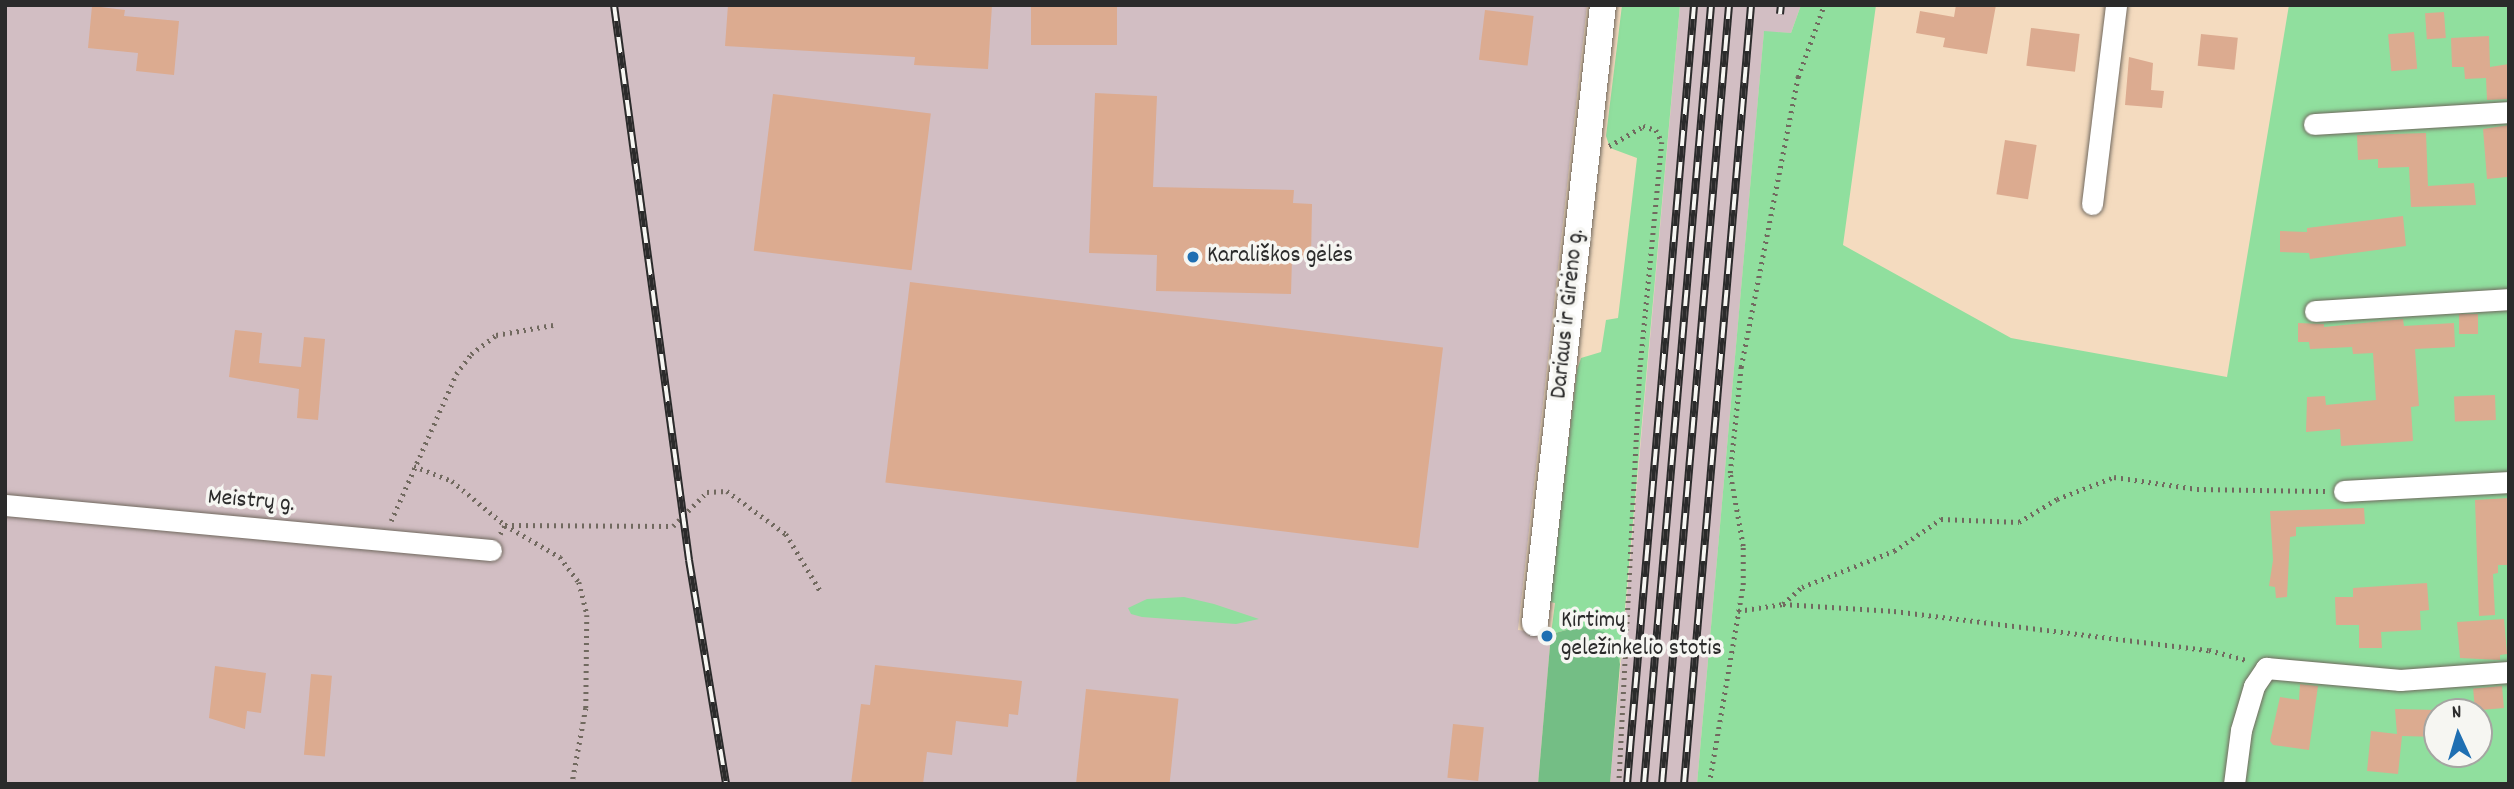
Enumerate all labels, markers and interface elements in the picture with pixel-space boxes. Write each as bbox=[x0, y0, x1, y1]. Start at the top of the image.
street label: Dariaus ir Girėno g. bbox=[1546, 228, 1592, 400]
place label: Karališkos gėlės bbox=[1207, 243, 1353, 271]
marker: Karališkos gėlės bbox=[1185, 249, 1201, 265]
street label: Meistrų g. bbox=[206, 484, 296, 520]
place label: Kirtimų geležinkelio stotis bbox=[1561, 608, 1722, 664]
marker: Kirtimų geležinkelio stotis bbox=[1539, 628, 1555, 644]
north arrow bbox=[2423, 698, 2493, 768]
text: N bbox=[2451, 700, 2462, 727]

